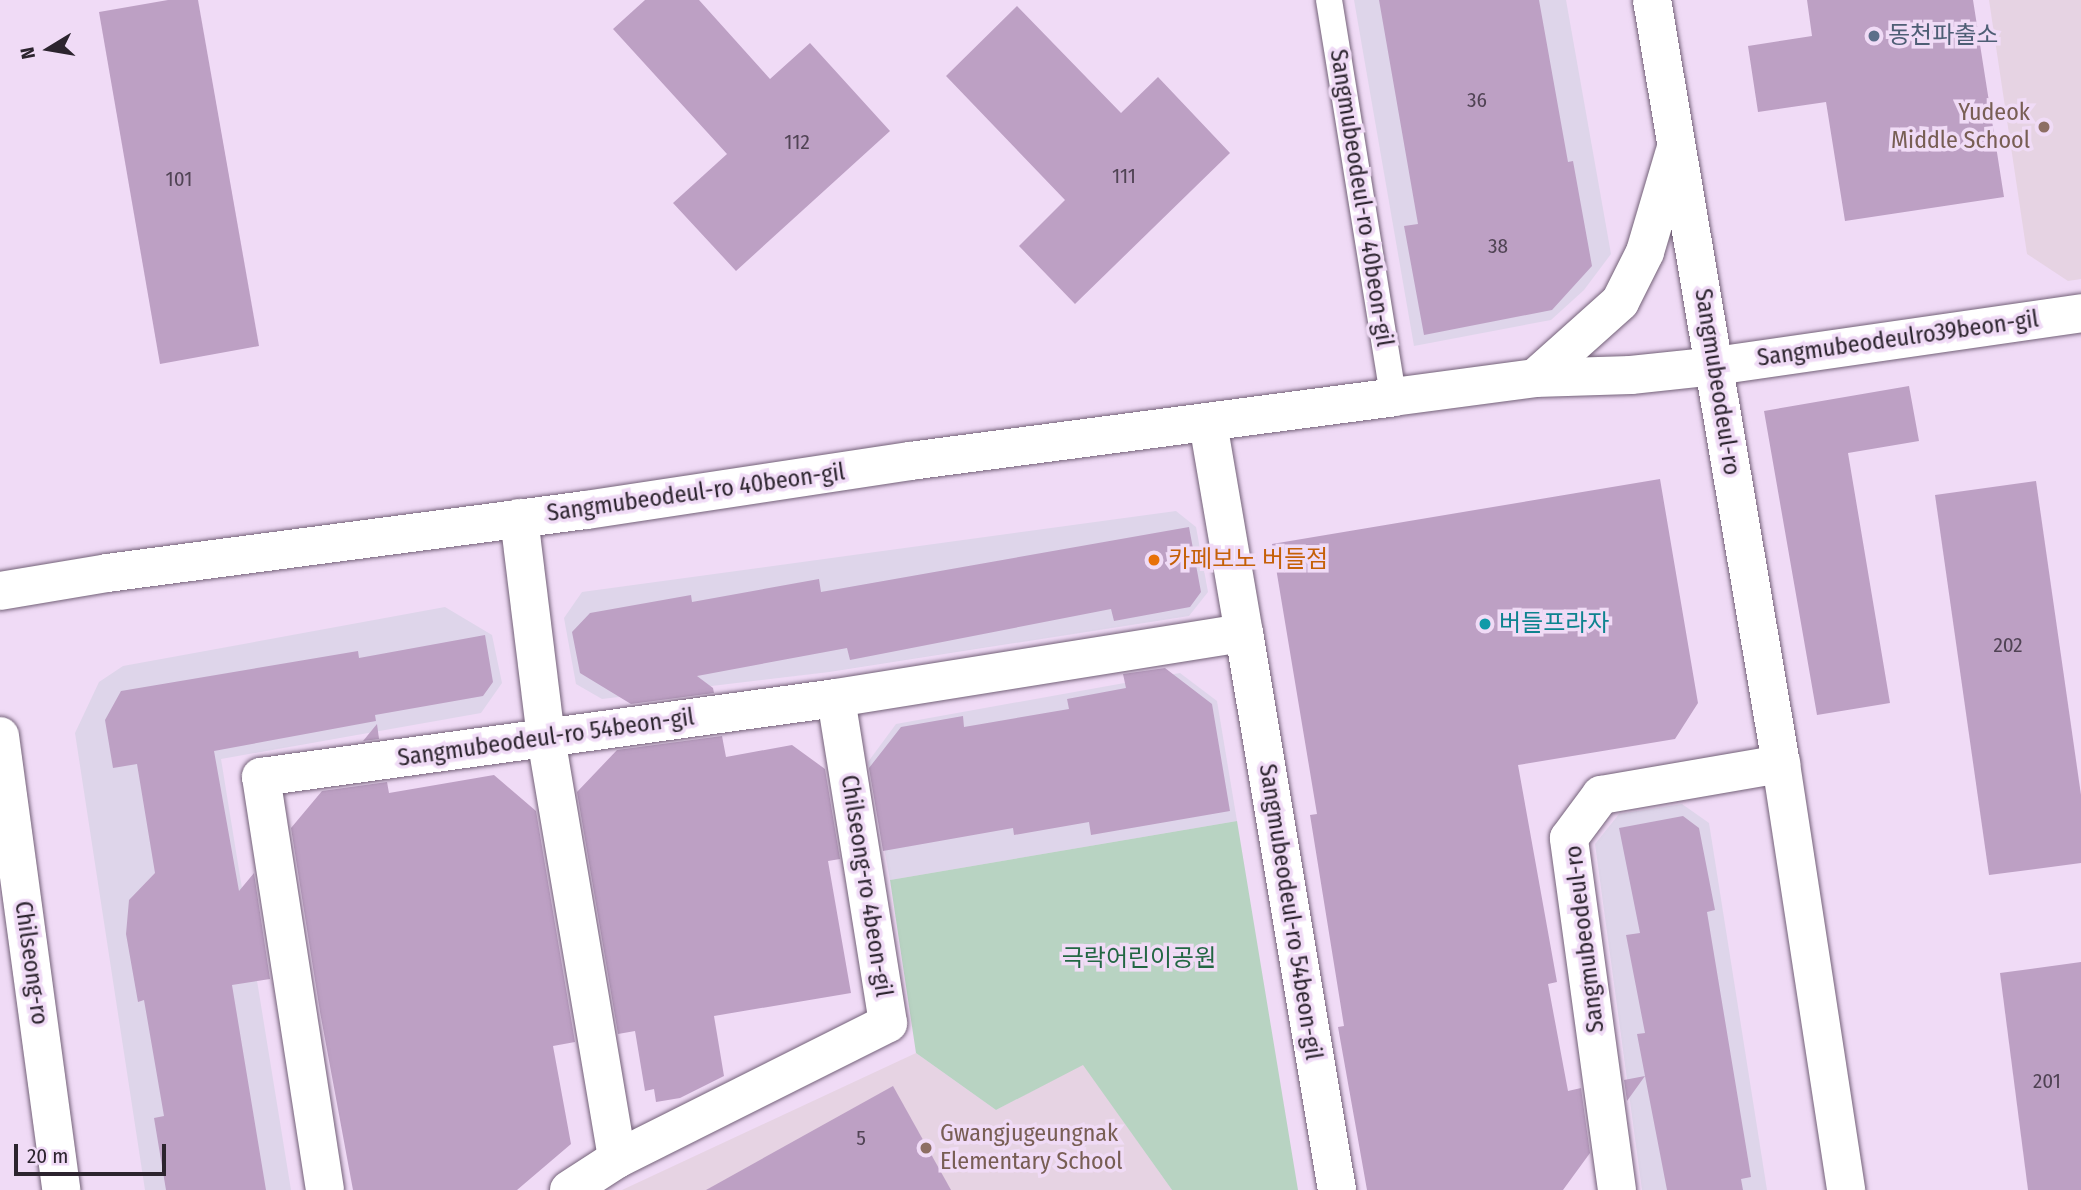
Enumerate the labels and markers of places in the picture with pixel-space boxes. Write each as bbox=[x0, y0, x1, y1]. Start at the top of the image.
place label: 동천파출소 bbox=[1888, 22, 1998, 50]
marker: 동천파출소 bbox=[1866, 28, 1882, 44]
place label: Yudeok Middle School bbox=[1891, 99, 2030, 155]
marker: Yudeok Middle School bbox=[2036, 119, 2052, 135]
place label: 카페보노 버들점 bbox=[1168, 546, 1328, 574]
marker: 카페보노 버들점 bbox=[1146, 552, 1162, 568]
place label: 버들프라자 bbox=[1499, 610, 1609, 638]
marker: 버들프라자 bbox=[1477, 616, 1493, 632]
place label: Gwangjugeungnak Elementary School bbox=[940, 1120, 1123, 1176]
marker: Gwangjugeungnak Elementary School bbox=[918, 1140, 934, 1156]

